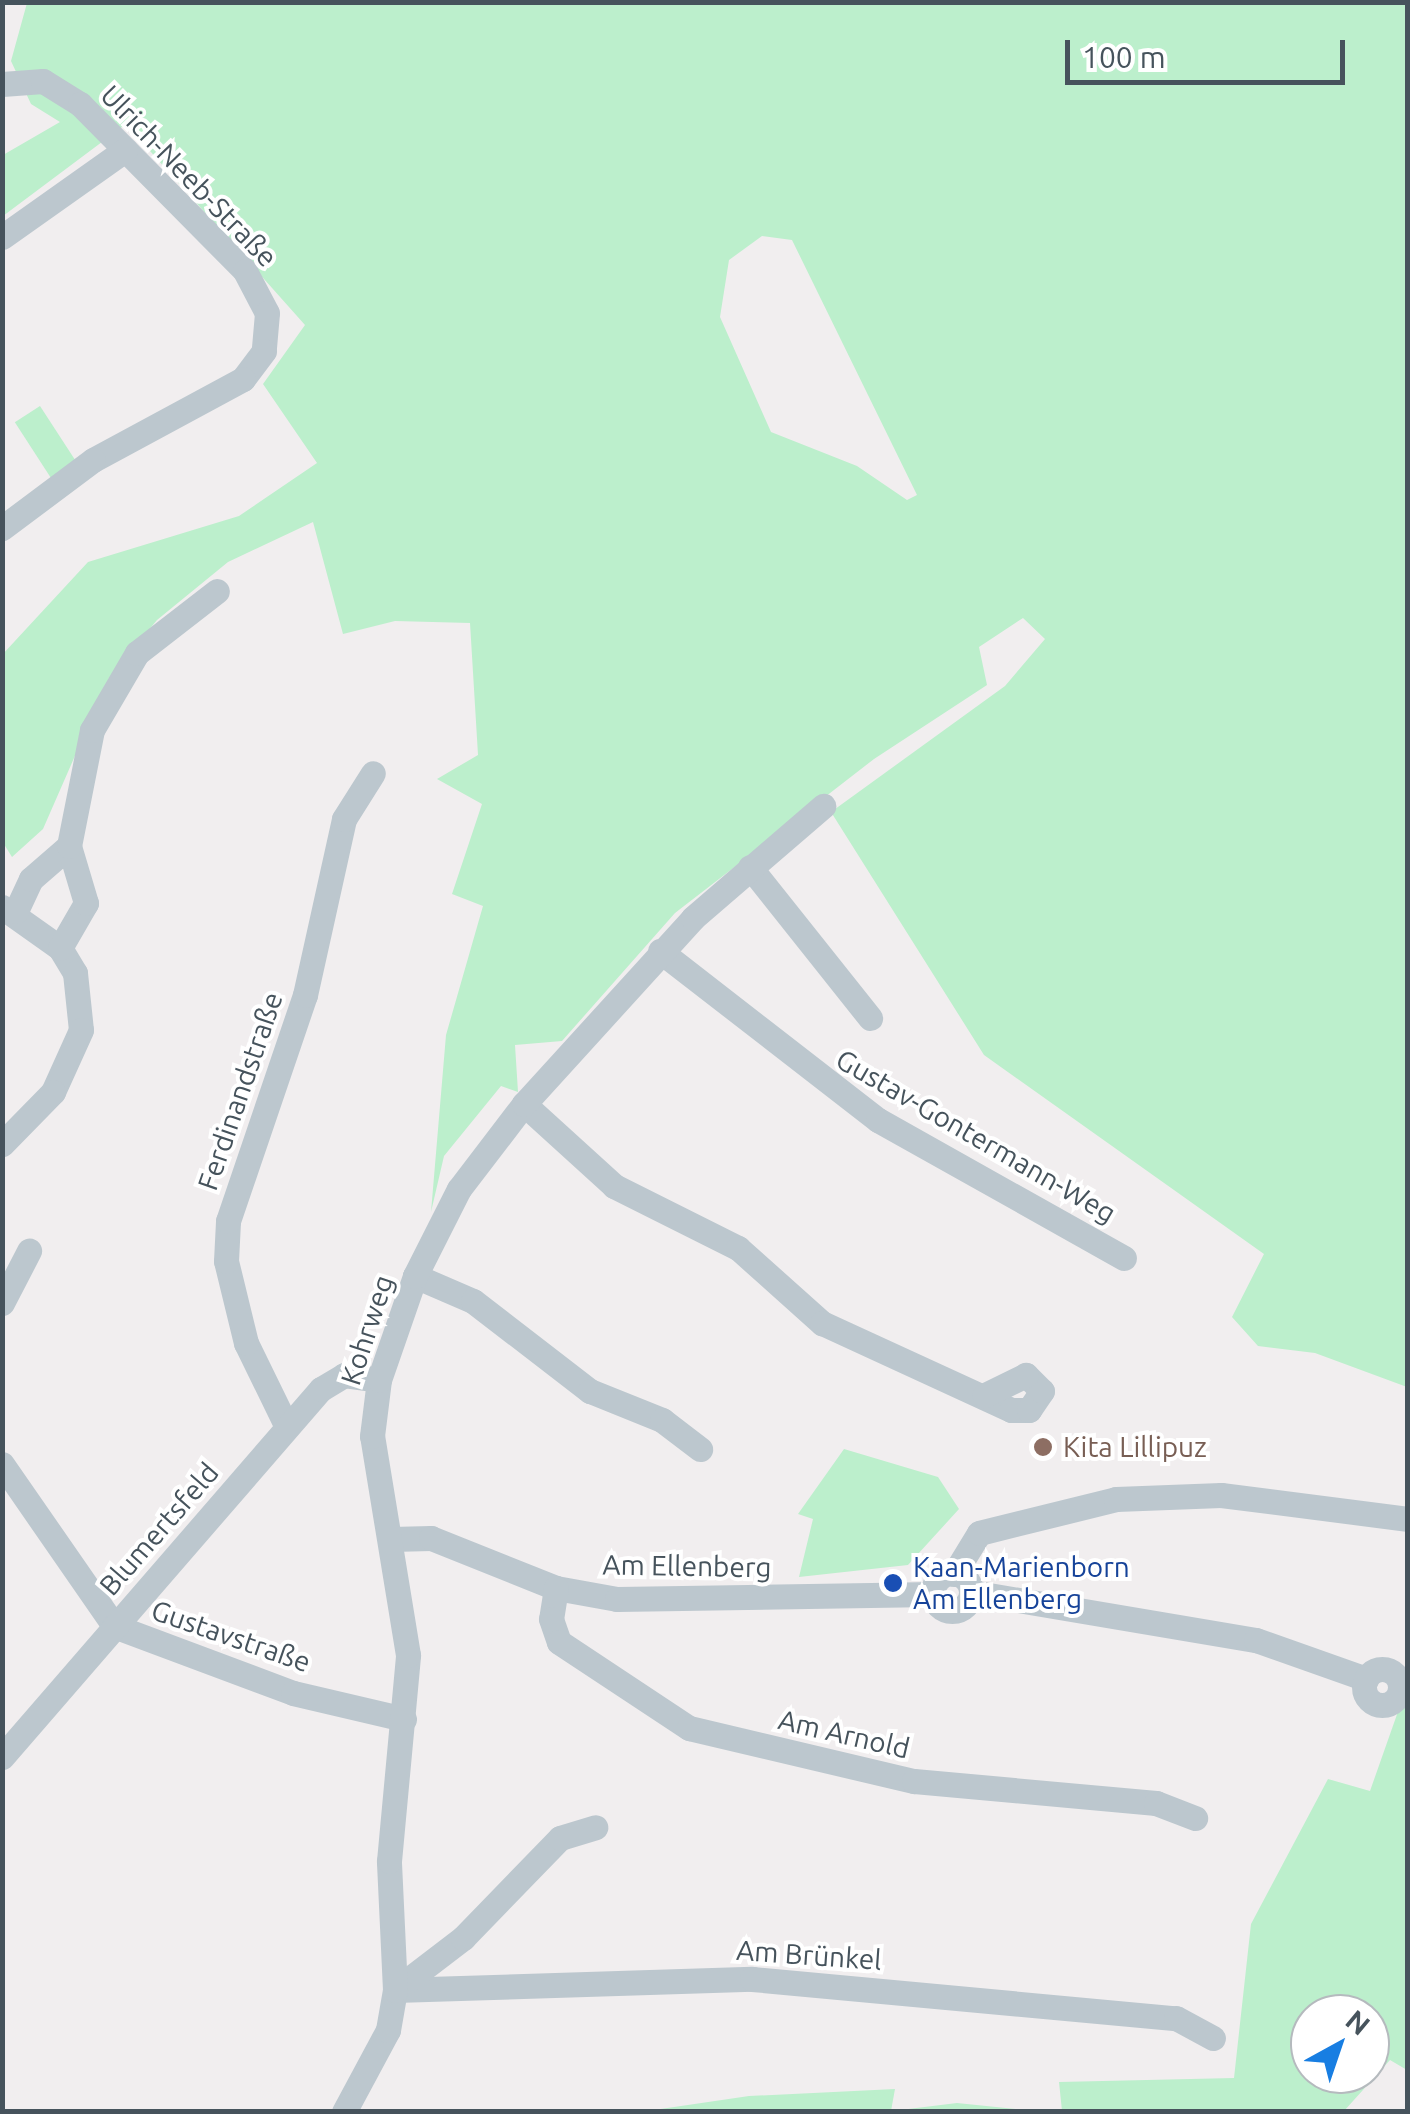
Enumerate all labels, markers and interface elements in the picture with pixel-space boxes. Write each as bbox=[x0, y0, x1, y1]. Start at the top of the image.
scale bar bbox=[1070, 20, 1350, 82]
text: 100 m bbox=[1082, 40, 1166, 74]
street label: Ulrich-Neeb-Straße bbox=[94, 78, 284, 274]
street label: Ferdinandstraße bbox=[190, 988, 290, 1194]
street label: Gustav-Gontermann-Weg bbox=[830, 1042, 1122, 1230]
street label: Kohrweg bbox=[333, 1271, 401, 1389]
place label: Kita Lillipuz bbox=[1063, 1430, 1207, 1464]
marker: Kita Lillipuz bbox=[1032, 1436, 1054, 1458]
street label: Blumertsfeld bbox=[92, 1456, 226, 1602]
street label: Am Ellenberg bbox=[602, 1548, 772, 1584]
place label: Kaan-Marienborn Am Ellenberg bbox=[913, 1550, 1130, 1616]
marker: Kaan-Marienborn Am Ellenberg bbox=[882, 1572, 904, 1594]
street label: Gustavstraße bbox=[147, 1593, 315, 1679]
street label: Am Arnold bbox=[775, 1703, 913, 1765]
street label: Am Brünkel bbox=[735, 1933, 883, 1977]
north arrow bbox=[1290, 1994, 1390, 2094]
text: N bbox=[1340, 2004, 1376, 2041]

